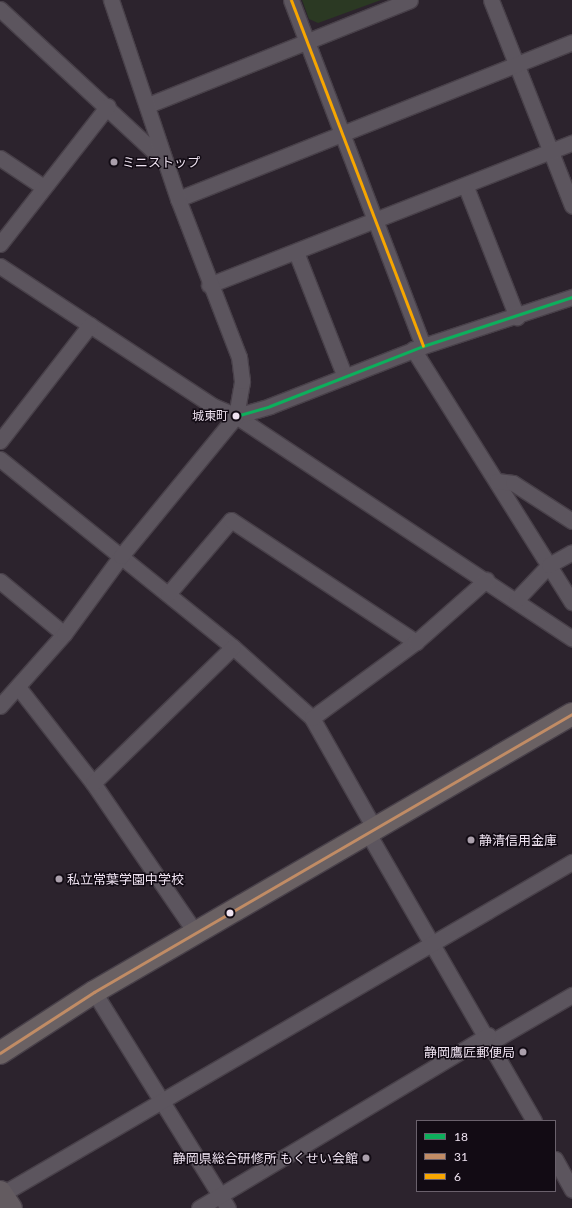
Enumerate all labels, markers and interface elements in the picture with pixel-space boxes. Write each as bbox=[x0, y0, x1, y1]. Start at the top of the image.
place label: ミニストップ bbox=[122, 154, 200, 170]
marker: ミニストップ bbox=[109, 157, 119, 167]
place label: 城東町 bbox=[192, 409, 228, 423]
marker: 城東町 bbox=[231, 411, 241, 421]
place label: 静清信用金庫 bbox=[479, 832, 557, 848]
marker: 静清信用金庫 bbox=[466, 835, 476, 845]
place label: 私立常葉学園中学校 bbox=[67, 871, 184, 887]
marker: 私立常葉学園中学校 bbox=[54, 874, 64, 884]
unlabelled marker bbox=[225, 908, 235, 918]
place label: 静岡鷹匠郵便局 bbox=[424, 1044, 515, 1060]
marker: 静岡鷹匠郵便局 bbox=[518, 1047, 528, 1057]
legend bbox=[416, 1120, 556, 1192]
text: 18 bbox=[454, 1129, 468, 1144]
text: 31 bbox=[454, 1149, 468, 1164]
place label: 静岡県総合研修所 もくせい会館 bbox=[173, 1150, 358, 1166]
marker: 静岡県総合研修所 もくせい会館 bbox=[361, 1153, 371, 1163]
text: 6 bbox=[454, 1169, 461, 1184]

